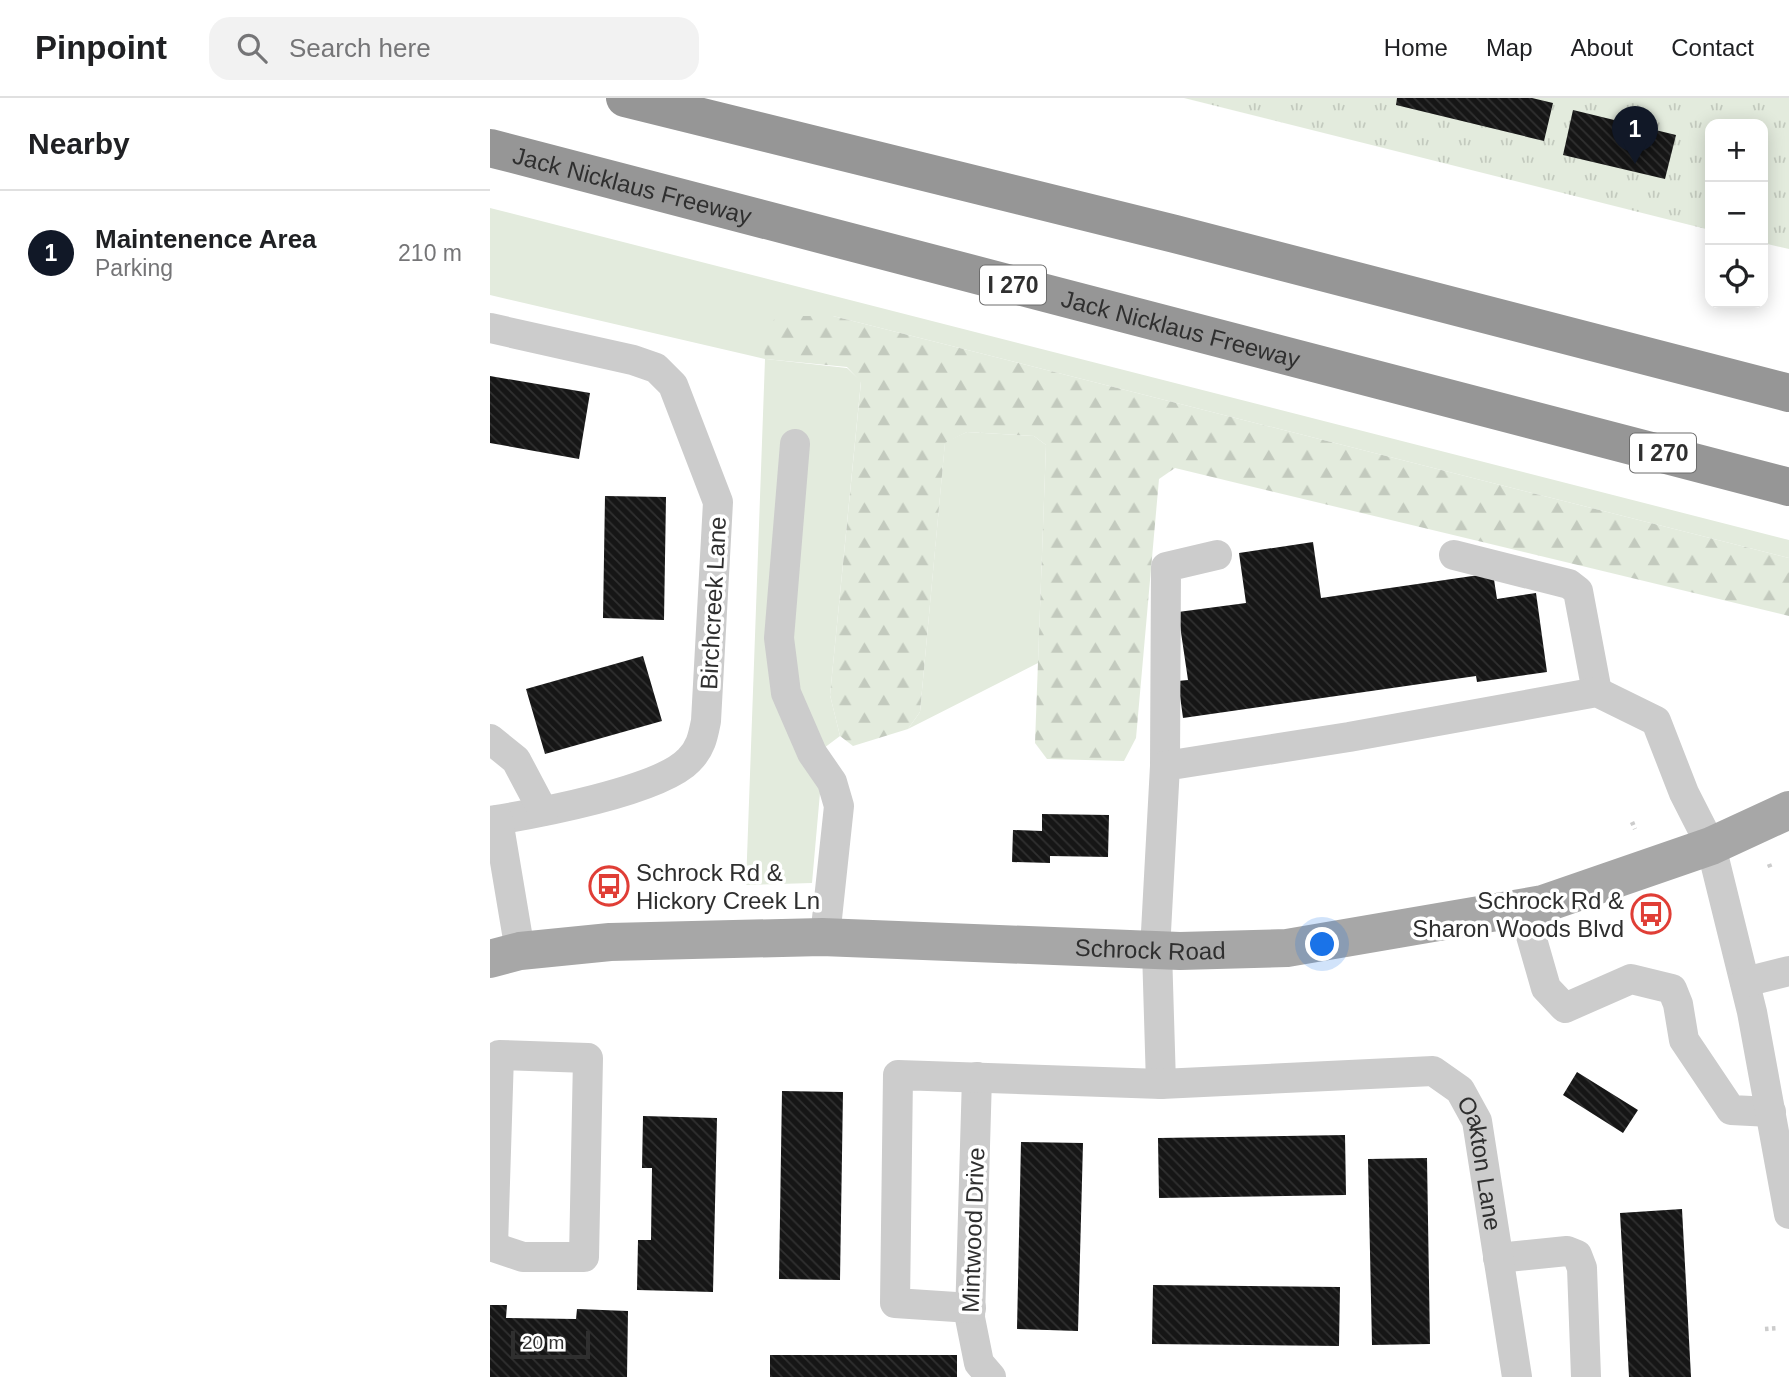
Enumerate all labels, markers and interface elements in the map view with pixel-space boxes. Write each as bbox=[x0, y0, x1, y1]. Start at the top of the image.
search box bbox=[209, 17, 699, 80]
text: Pinpoint bbox=[35, 29, 167, 66]
icon: search bbox=[233, 29, 271, 67]
text: Search here bbox=[289, 33, 431, 63]
text: Home bbox=[1384, 34, 1448, 61]
text: Map bbox=[1486, 34, 1533, 61]
text: About bbox=[1571, 34, 1633, 61]
text: Contact bbox=[1671, 34, 1754, 61]
pin: 1 bbox=[1612, 106, 1658, 164]
map controls bbox=[1705, 119, 1768, 308]
button: + bbox=[1705, 119, 1768, 182]
text: Nearby bbox=[28, 127, 130, 160]
street label: Jack Nicklaus Freeway bbox=[510, 141, 754, 229]
button: − bbox=[1705, 182, 1768, 245]
text: Maintenence Area bbox=[95, 224, 317, 254]
text: 1 bbox=[45, 240, 57, 266]
text: 210 m bbox=[398, 240, 462, 266]
button: locate bbox=[1705, 245, 1768, 308]
text: Parking bbox=[95, 255, 173, 281]
road number: I 270 bbox=[980, 266, 1046, 304]
street label: Jack Nicklaus Freeway bbox=[1059, 284, 1303, 372]
road number: I 270 bbox=[1630, 434, 1696, 472]
street label: Birchcreek Lane bbox=[695, 516, 731, 690]
place label: Schrock Rd & Hickory Creek Ln bbox=[636, 859, 820, 914]
bus stop icon: Schrock Rd & Hickory Creek Ln bbox=[588, 865, 630, 907]
place label: Schrock Rd & Sharon Woods Blvd bbox=[1412, 887, 1624, 942]
bus stop icon: Schrock Rd & Sharon Woods Blvd bbox=[1630, 893, 1672, 935]
your location bbox=[1305, 927, 1339, 961]
street label: Schrock Road bbox=[1074, 933, 1226, 965]
street label: Oakton Lane bbox=[1452, 1091, 1507, 1233]
street label: Mintwood Drive bbox=[957, 1147, 989, 1313]
scale bar bbox=[511, 1328, 590, 1360]
text: 20 m bbox=[522, 1332, 564, 1353]

